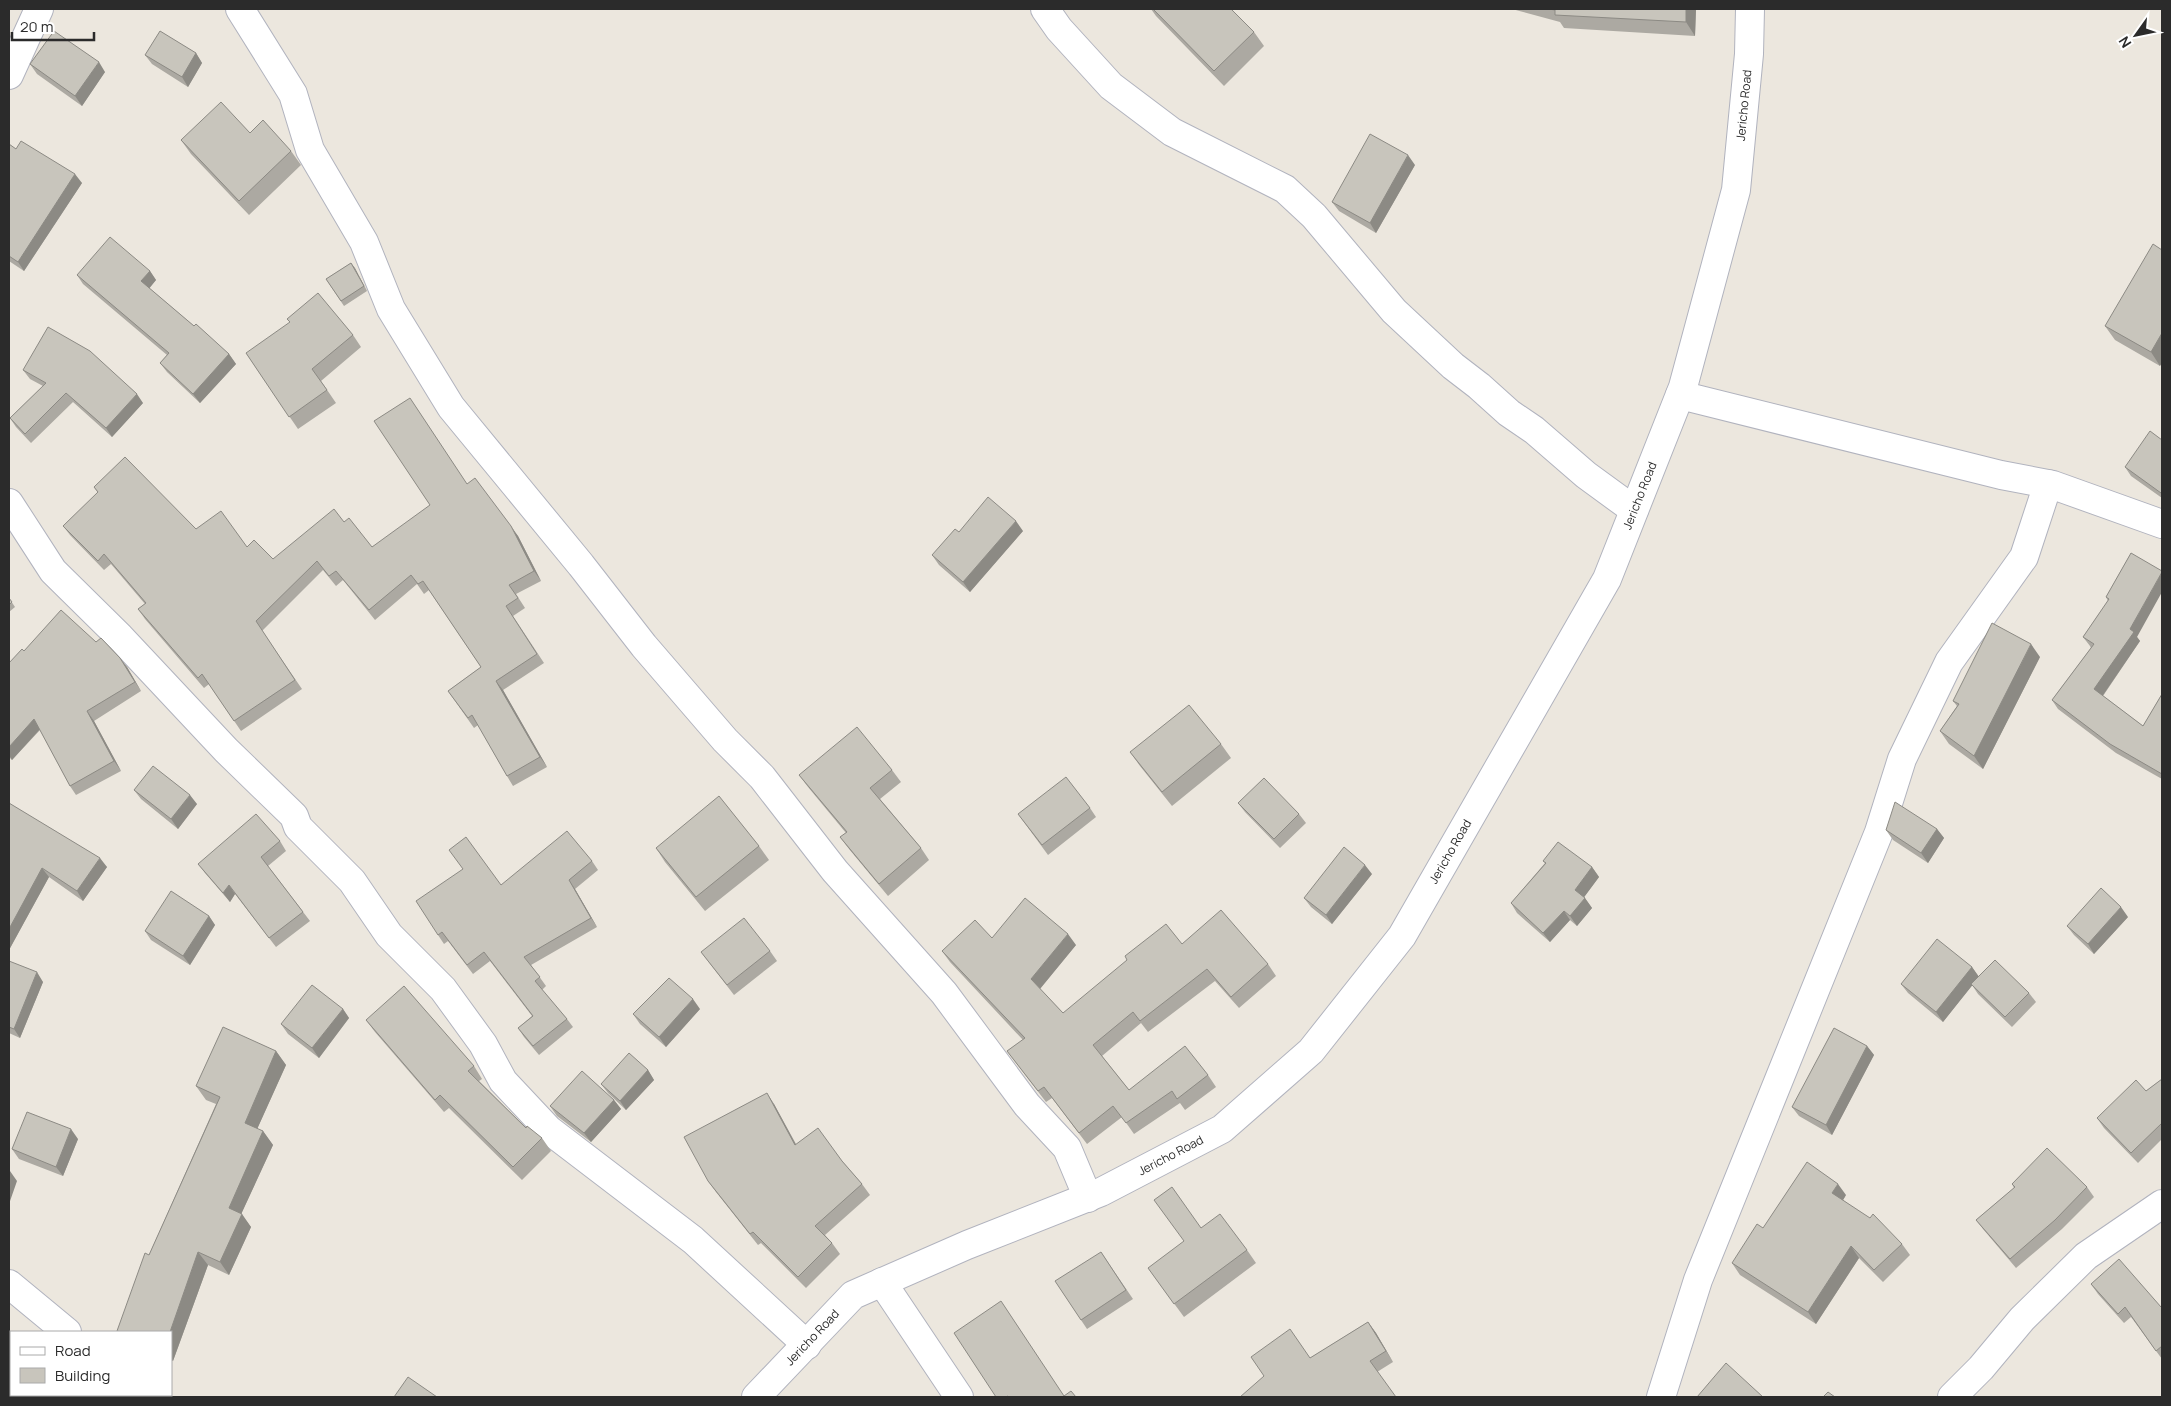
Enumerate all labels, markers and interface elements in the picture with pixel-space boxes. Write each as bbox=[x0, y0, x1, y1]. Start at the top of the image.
scale bar bbox=[12, 10, 95, 42]
north arrow bbox=[2111, 10, 2161, 60]
text: 20 m bbox=[20, 16, 53, 37]
text: N bbox=[2114, 33, 2135, 52]
street label: Jericho Road bbox=[1732, 69, 1755, 142]
street label: Jericho Road bbox=[1618, 459, 1661, 532]
street label: Jericho Road bbox=[1425, 816, 1475, 887]
street label: Jericho Road bbox=[1135, 1131, 1206, 1179]
street label: Jericho Road bbox=[781, 1305, 843, 1369]
legend bbox=[10, 1331, 172, 1396]
text: Road bbox=[55, 1340, 91, 1361]
text: Building bbox=[55, 1365, 110, 1386]

